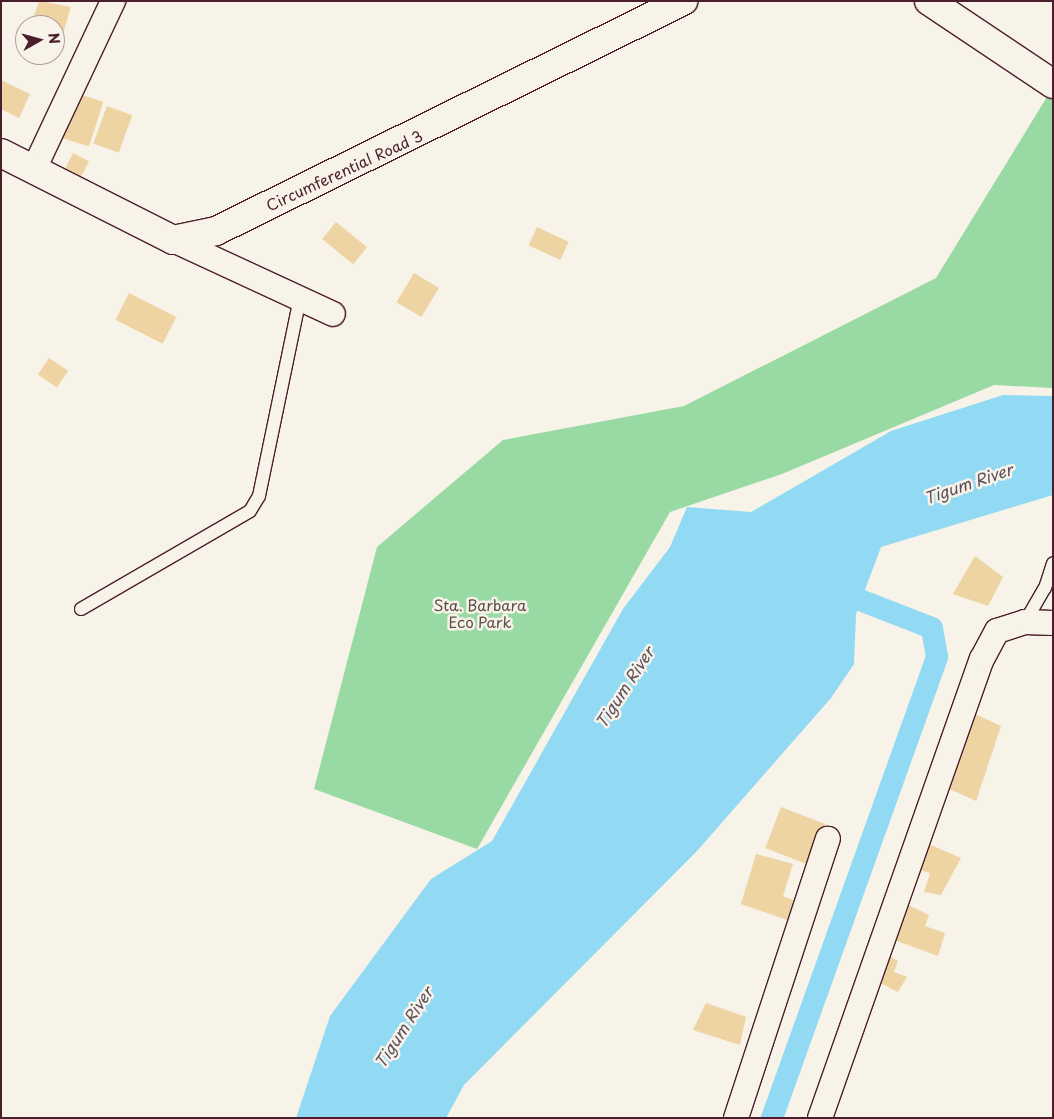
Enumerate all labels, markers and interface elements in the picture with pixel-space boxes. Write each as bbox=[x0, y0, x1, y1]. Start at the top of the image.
north arrow bbox=[15, 15, 65, 65]
text: N bbox=[43, 31, 65, 45]
street label: Circumferential Road 3 bbox=[263, 126, 425, 214]
water label: Tigum River bbox=[921, 459, 1015, 507]
park label: Sta. Barbara Eco Park bbox=[433, 595, 527, 630]
water label: Tigum River bbox=[591, 643, 657, 731]
water label: Tigum River bbox=[370, 983, 436, 1071]

